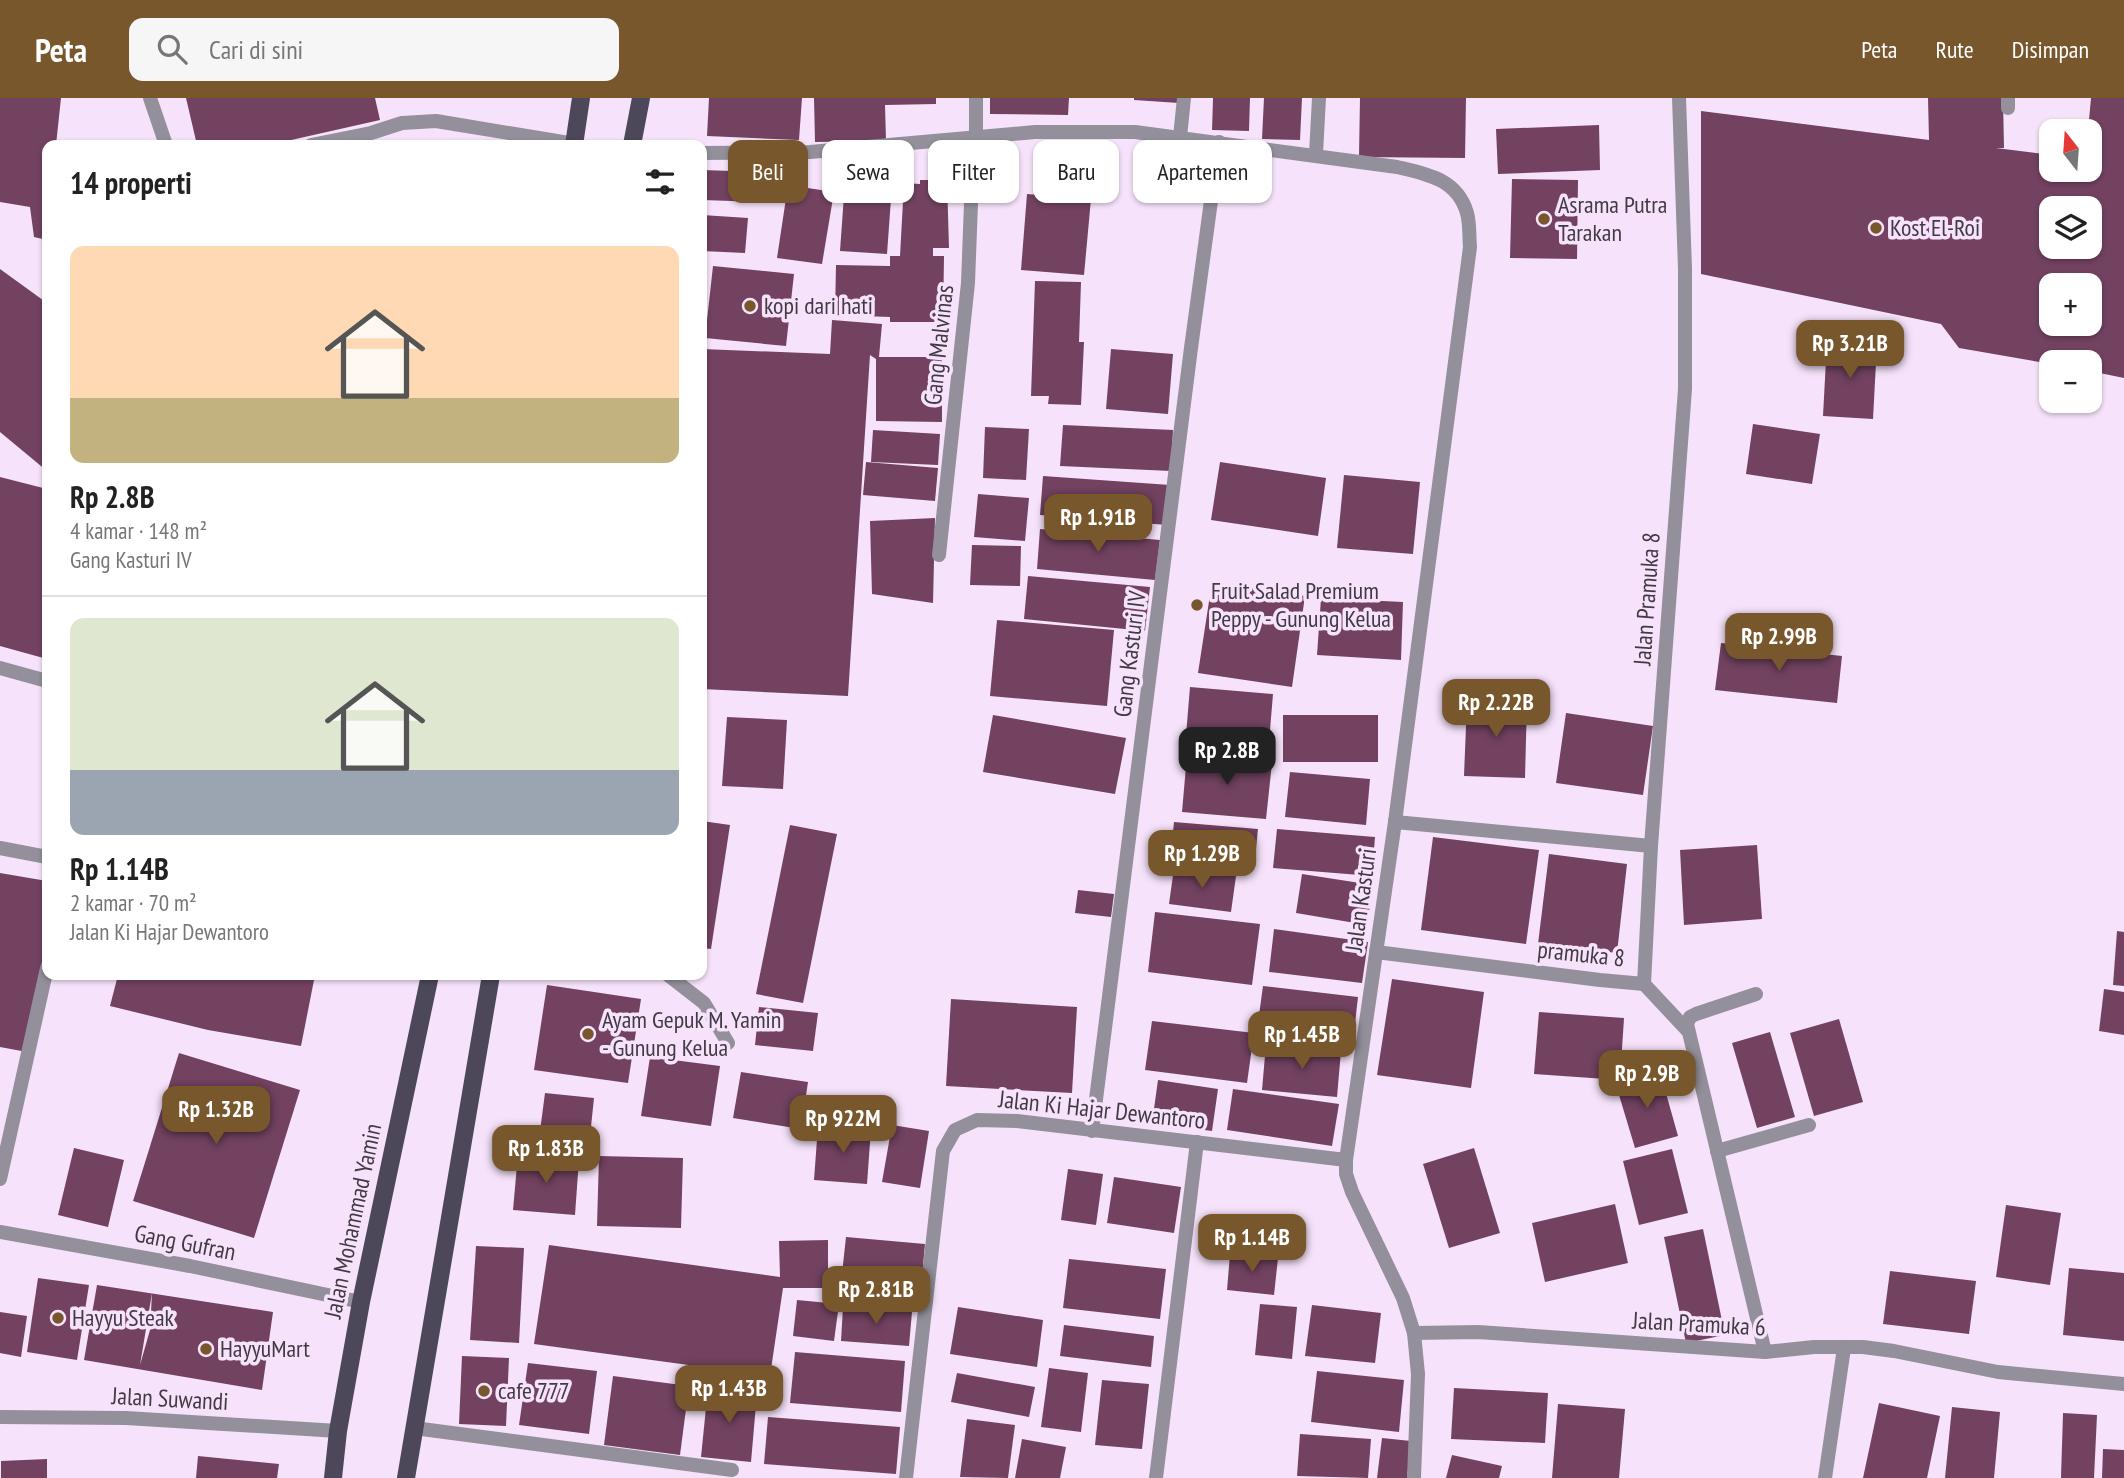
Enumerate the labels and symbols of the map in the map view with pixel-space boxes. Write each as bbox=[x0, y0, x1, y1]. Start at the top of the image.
north arrow bbox=[2039, 119, 2102, 182]
place label: Asrama Putra Tarakan bbox=[1558, 189, 1667, 248]
marker: Asrama Putra Tarakan bbox=[1536, 211, 1552, 227]
place label: Kost El-Roi bbox=[1890, 212, 1980, 243]
marker: Kost El-Roi bbox=[1868, 220, 1884, 236]
street label: Gang Malvinas bbox=[917, 283, 960, 407]
place label: kopi dari hati bbox=[764, 290, 873, 321]
marker: kopi dari hati bbox=[742, 298, 758, 314]
pin: Rp 3.21B bbox=[1778, 320, 1922, 380]
pin: Rp 1.91B bbox=[1026, 494, 1170, 554]
street label: Jalan Pramuka 8 bbox=[1626, 531, 1667, 668]
place label: Fruit Salad Premium Peppy - Gunung Kelua bbox=[1211, 575, 1391, 634]
street label: Gang Kasturi IV bbox=[1106, 588, 1153, 719]
marker: Fruit Salad Premium Peppy - Gunung Kelua bbox=[1189, 597, 1205, 613]
pin: Rp 2.99B bbox=[1707, 614, 1851, 673]
pin: Rp 2.22B bbox=[1424, 680, 1568, 739]
pin: Rp 2.8B bbox=[1162, 728, 1292, 787]
pin: Rp 1.29B bbox=[1130, 830, 1274, 890]
street label: Jalan Kasturi bbox=[1338, 846, 1383, 955]
street label: pramuka 8 bbox=[1536, 934, 1626, 973]
place label: Ayam Gepuk M. Yamin - Gunung Kelua bbox=[602, 1004, 781, 1063]
pin: Rp 1.45B bbox=[1230, 1012, 1374, 1071]
marker: Ayam Gepuk M. Yamin - Gunung Kelua bbox=[580, 1026, 596, 1042]
pin: Rp 2.9B bbox=[1582, 1051, 1712, 1110]
street label: Jalan Ki Hajar Dewantoro bbox=[996, 1083, 1207, 1136]
pin: Rp 1.32B bbox=[144, 1086, 288, 1146]
pin: Rp 922M bbox=[778, 1096, 908, 1155]
street label: Jalan Mohammad Yamin bbox=[317, 1121, 388, 1322]
pin: Rp 1.83B bbox=[474, 1126, 618, 1185]
pin: Rp 1.14B bbox=[1180, 1214, 1324, 1274]
street label: Gang Gufran bbox=[132, 1218, 238, 1268]
pin: Rp 2.81B bbox=[804, 1266, 948, 1326]
place label: Hayyu Steak bbox=[72, 1302, 174, 1333]
street label: Jalan Pramuka 6 bbox=[1631, 1304, 1766, 1342]
marker: Hayyu Steak bbox=[50, 1310, 66, 1326]
place label: HayyuMart bbox=[220, 1333, 310, 1364]
marker: HayyuMart bbox=[198, 1341, 214, 1357]
pin: Rp 1.43B bbox=[657, 1366, 801, 1425]
place label: cafe 777 bbox=[498, 1375, 570, 1406]
street label: Jalan Suwandi bbox=[110, 1380, 229, 1417]
marker: cafe 777 bbox=[476, 1383, 492, 1399]

